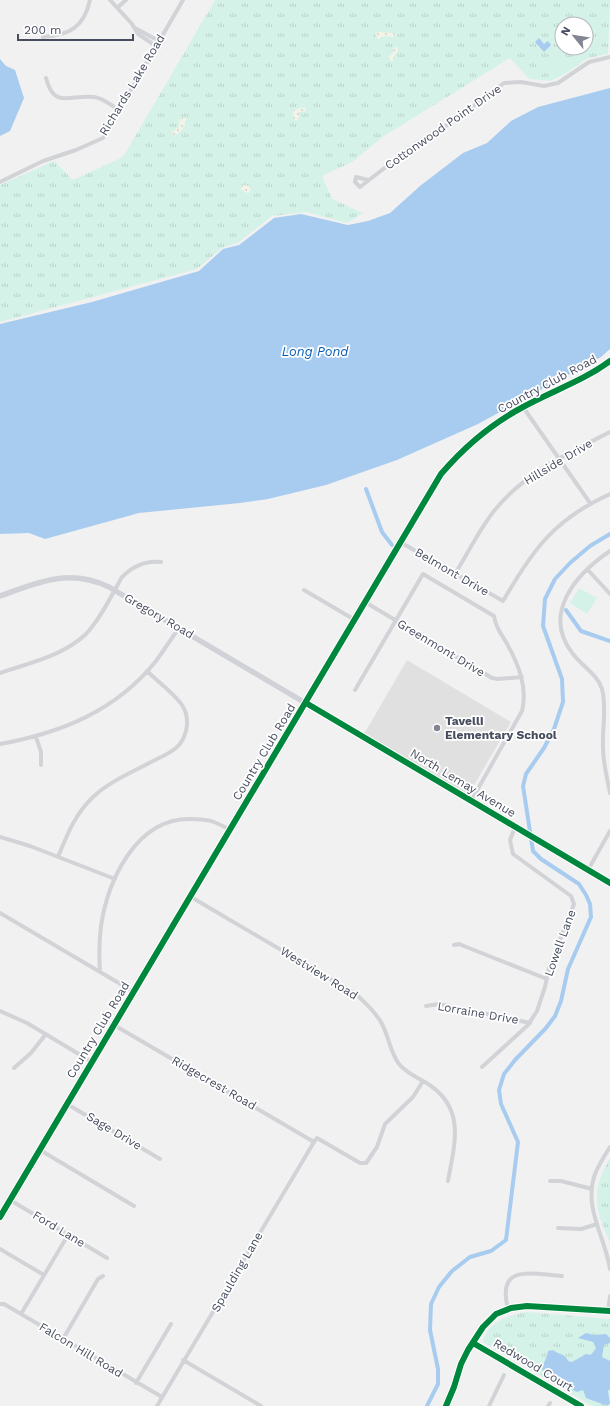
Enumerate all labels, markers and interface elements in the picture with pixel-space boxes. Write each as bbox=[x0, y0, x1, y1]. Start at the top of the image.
scale bar bbox=[18, 16, 133, 42]
north arrow bbox=[554, 16, 594, 56]
text: 200 m bbox=[24, 23, 61, 37]
text: N bbox=[558, 24, 573, 38]
street label: Richards Lake Road bbox=[96, 32, 168, 138]
street label: Cottonwood Point Drive bbox=[382, 81, 504, 173]
water label: Long Pond bbox=[282, 344, 349, 359]
street label: Country Club Road bbox=[495, 352, 599, 416]
street label: Hillside Drive bbox=[521, 436, 595, 488]
street label: Belmont Drive bbox=[412, 545, 492, 599]
street label: Gregory Road bbox=[122, 590, 196, 642]
street label: Greenmont Drive bbox=[395, 616, 487, 680]
street label: Country Club Road bbox=[230, 701, 298, 803]
place label: Tavelli Elementary School bbox=[445, 714, 557, 742]
marker: Tavelli Elementary School bbox=[432, 723, 442, 733]
street label: North Lemay Avenue bbox=[408, 746, 518, 820]
street label: Lowell Lane bbox=[541, 908, 579, 978]
street label: Westview Road bbox=[278, 944, 360, 1002]
street label: Country Club Road bbox=[64, 979, 132, 1081]
street label: Lorraine Drive bbox=[436, 999, 520, 1027]
street label: Ridgecrest Road bbox=[169, 1053, 259, 1113]
street label: Sage Drive bbox=[84, 1109, 144, 1153]
street label: Ford Lane bbox=[30, 1208, 88, 1250]
street label: Spaulding Lane bbox=[208, 1229, 266, 1314]
street label: Falcon Hill Road bbox=[37, 1320, 125, 1380]
street label: Redwood Court bbox=[491, 1336, 575, 1394]

